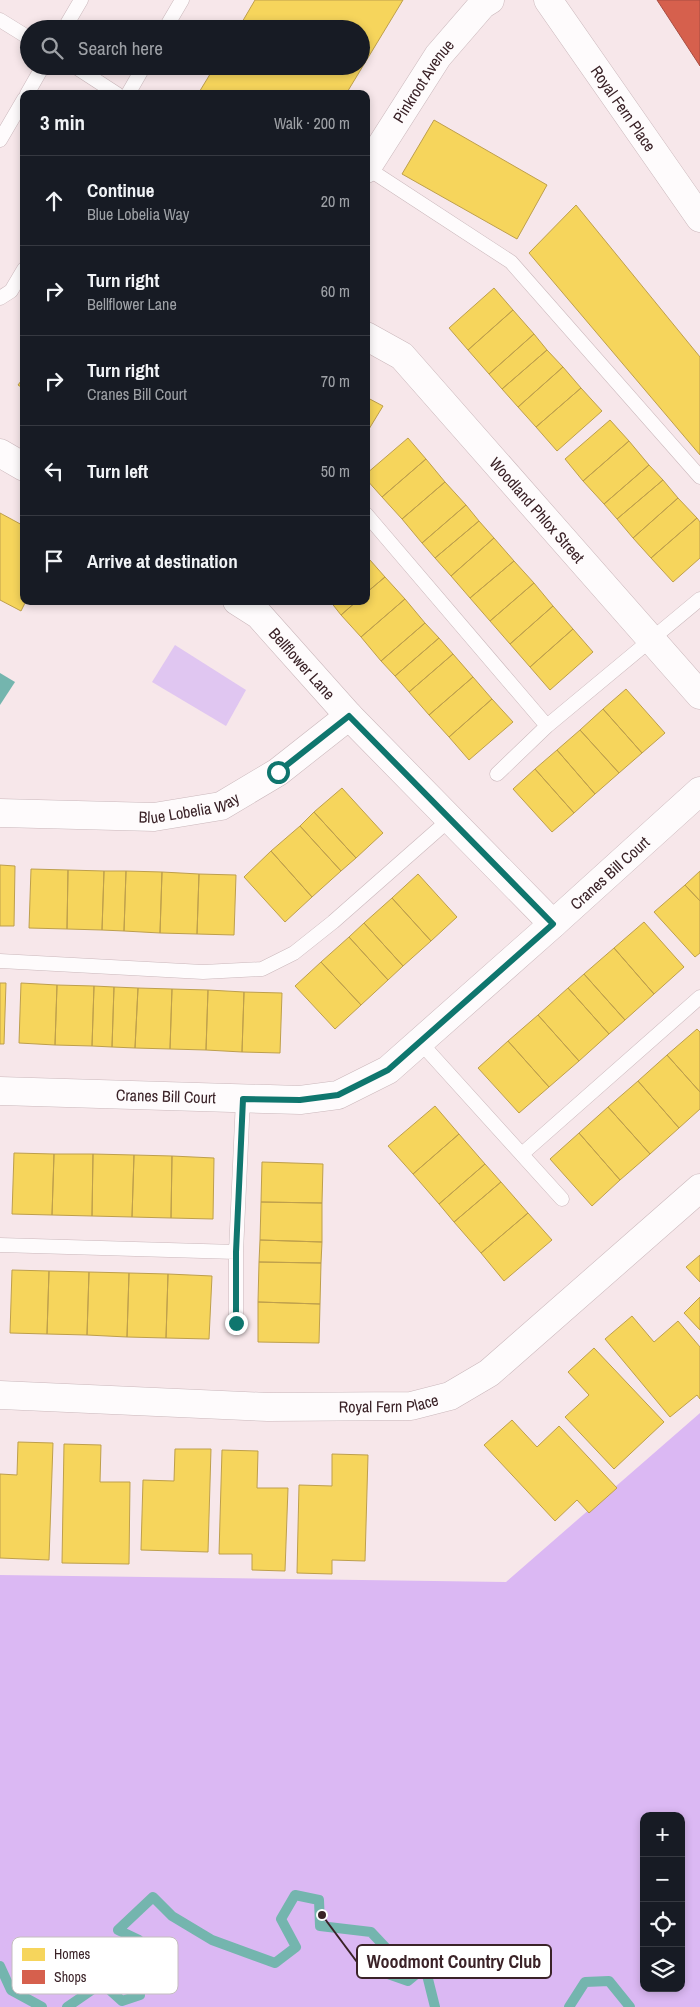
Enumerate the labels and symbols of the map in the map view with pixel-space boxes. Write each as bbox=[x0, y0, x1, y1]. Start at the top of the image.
street label: Pinkroot Avenue bbox=[387, 34, 459, 127]
street label: Royal Fern Place bbox=[586, 61, 661, 156]
street label: Woodland Phlox Street bbox=[485, 452, 590, 568]
street label: Bellflower Lane bbox=[264, 623, 340, 704]
route start bbox=[267, 761, 290, 784]
street label: Blue Lobelia Way bbox=[138, 786, 244, 828]
street label: Cranes Bill Court bbox=[565, 831, 654, 915]
street label: Cranes Bill Court bbox=[116, 1083, 217, 1108]
route end bbox=[225, 1312, 248, 1335]
street label: Royal Fern Place bbox=[339, 1388, 441, 1418]
legend bbox=[12, 1937, 178, 1994]
text: Homes bbox=[54, 1945, 91, 1963]
callout: Woodmont Country Club bbox=[357, 1945, 551, 1978]
text: Woodmont Country Club bbox=[367, 1949, 541, 1974]
text: Shops bbox=[54, 1968, 87, 1986]

